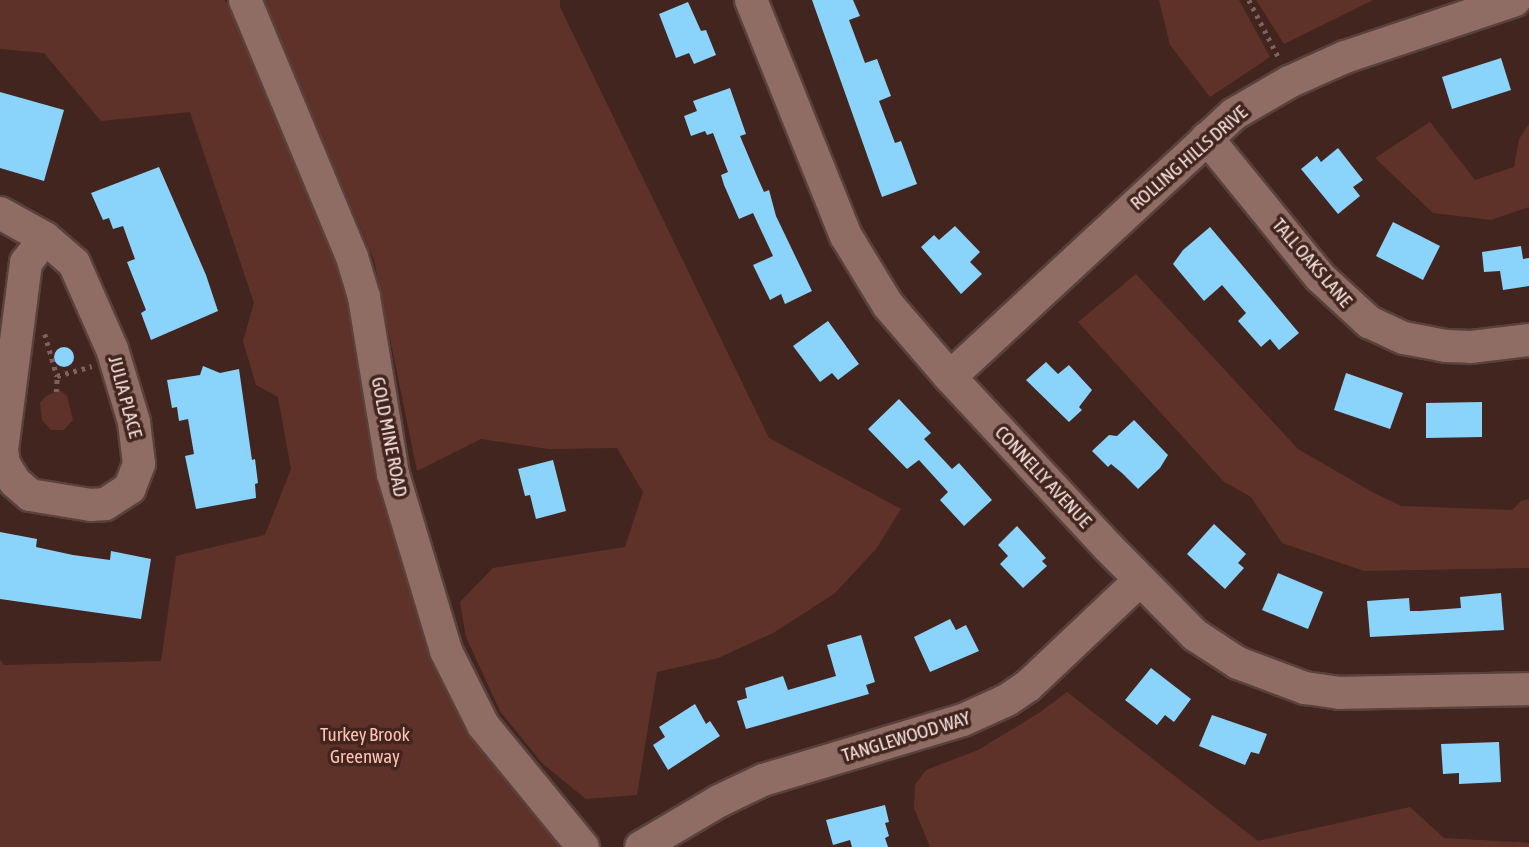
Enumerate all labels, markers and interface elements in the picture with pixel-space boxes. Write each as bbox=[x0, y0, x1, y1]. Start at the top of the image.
street label: ROLLING HILLS DRIVE bbox=[1126, 101, 1252, 215]
street label: TALL OAKS LANE bbox=[1267, 214, 1357, 312]
street label: JULIA PLACE bbox=[103, 353, 147, 441]
street label: GOLD MINE ROAD bbox=[366, 375, 412, 499]
street label: CONNELLY AVENUE bbox=[990, 421, 1096, 533]
street label: TANGLEWOOD WAY bbox=[839, 707, 973, 767]
park label: Turkey Brook Greenway bbox=[320, 724, 410, 768]

